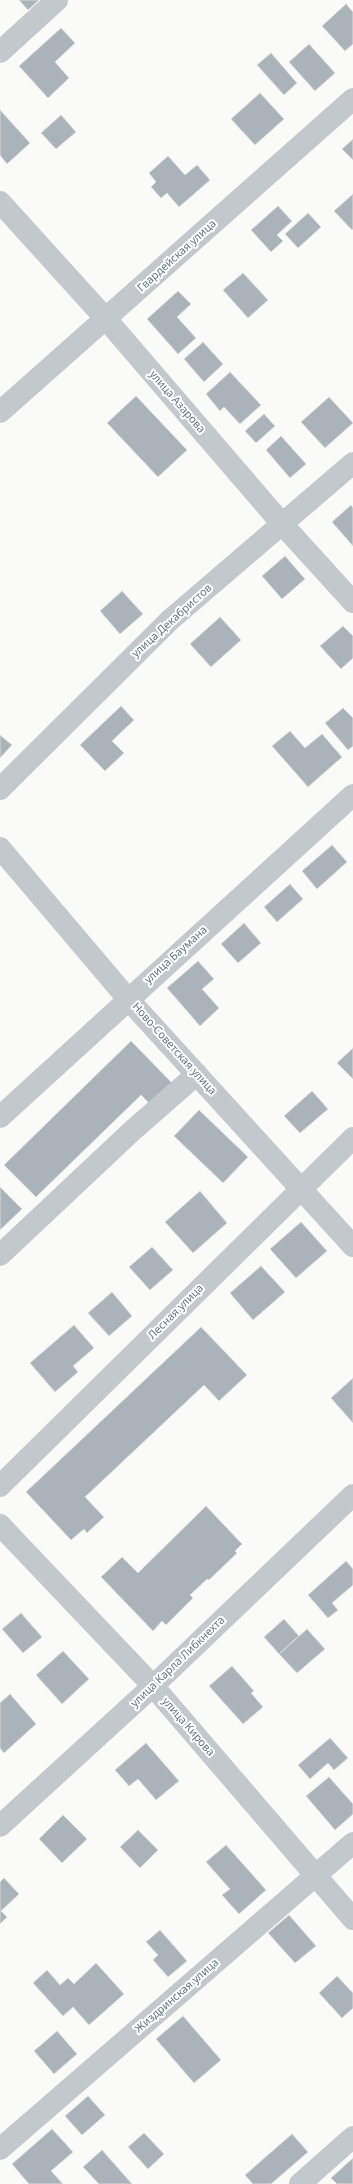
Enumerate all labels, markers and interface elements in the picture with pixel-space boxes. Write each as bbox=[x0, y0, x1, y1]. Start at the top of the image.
street label: Гвардейская улица bbox=[135, 217, 219, 295]
street label: улица Азарова bbox=[146, 368, 208, 436]
street label: улица Декабристов bbox=[129, 582, 215, 660]
street label: улица Баумана bbox=[142, 923, 210, 987]
street label: Ново-Советская улица bbox=[129, 1000, 219, 1098]
street label: Лесная улица bbox=[146, 1282, 206, 1342]
street label: улица Карла Либкнехта bbox=[128, 1614, 228, 1710]
street label: улица Кирова bbox=[159, 1695, 217, 1759]
street label: Жиздринская улица bbox=[132, 1956, 222, 2036]

